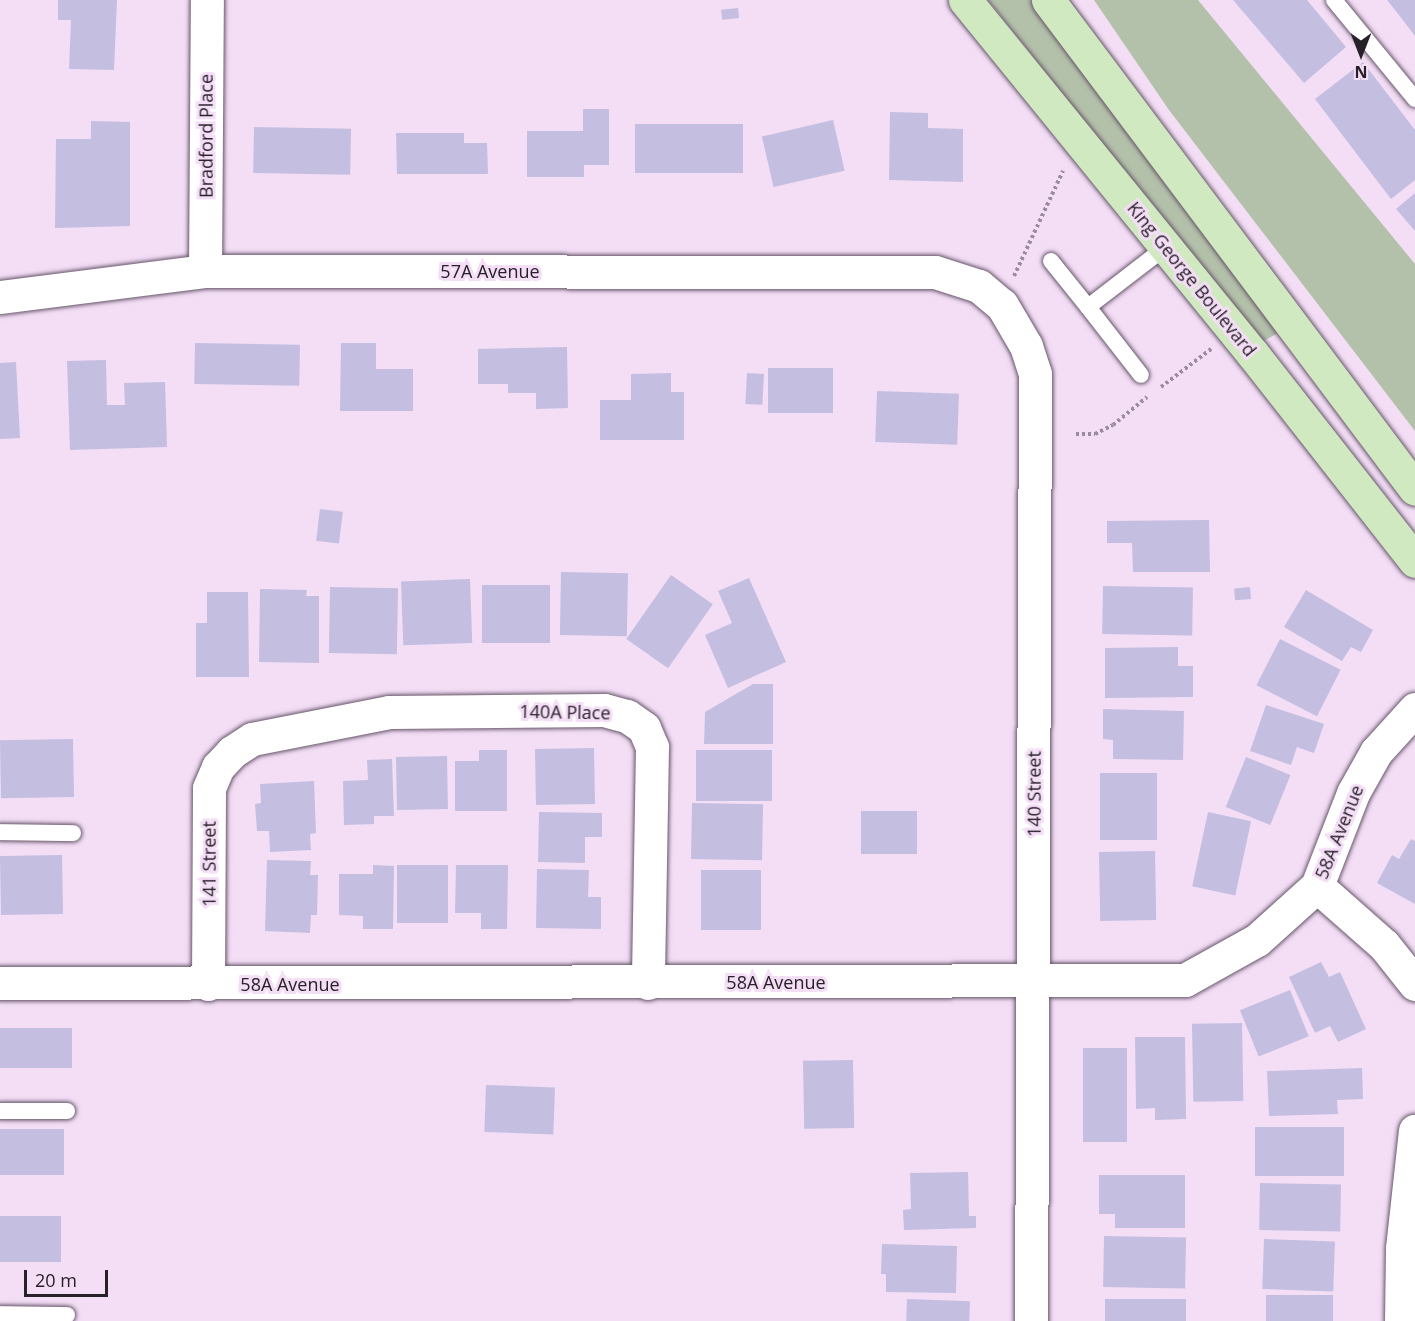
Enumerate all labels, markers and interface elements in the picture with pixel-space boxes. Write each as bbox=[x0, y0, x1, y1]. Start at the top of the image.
north arrow bbox=[1331, 24, 1391, 84]
text: N bbox=[1355, 61, 1368, 83]
street label: Bradford Place bbox=[195, 74, 217, 198]
street label: King George Boulevard bbox=[1123, 197, 1261, 361]
street label: 57A Avenue bbox=[440, 260, 540, 282]
street label: 140A Place bbox=[519, 700, 611, 724]
street label: 140 Street bbox=[1023, 751, 1045, 837]
street label: 58A Avenue bbox=[1310, 782, 1368, 882]
street label: 141 Street bbox=[198, 821, 220, 907]
street label: 58A Avenue bbox=[726, 971, 826, 993]
street label: 58A Avenue bbox=[240, 973, 340, 995]
scale bar bbox=[27, 1258, 111, 1296]
text: 20 m bbox=[35, 1268, 77, 1292]

